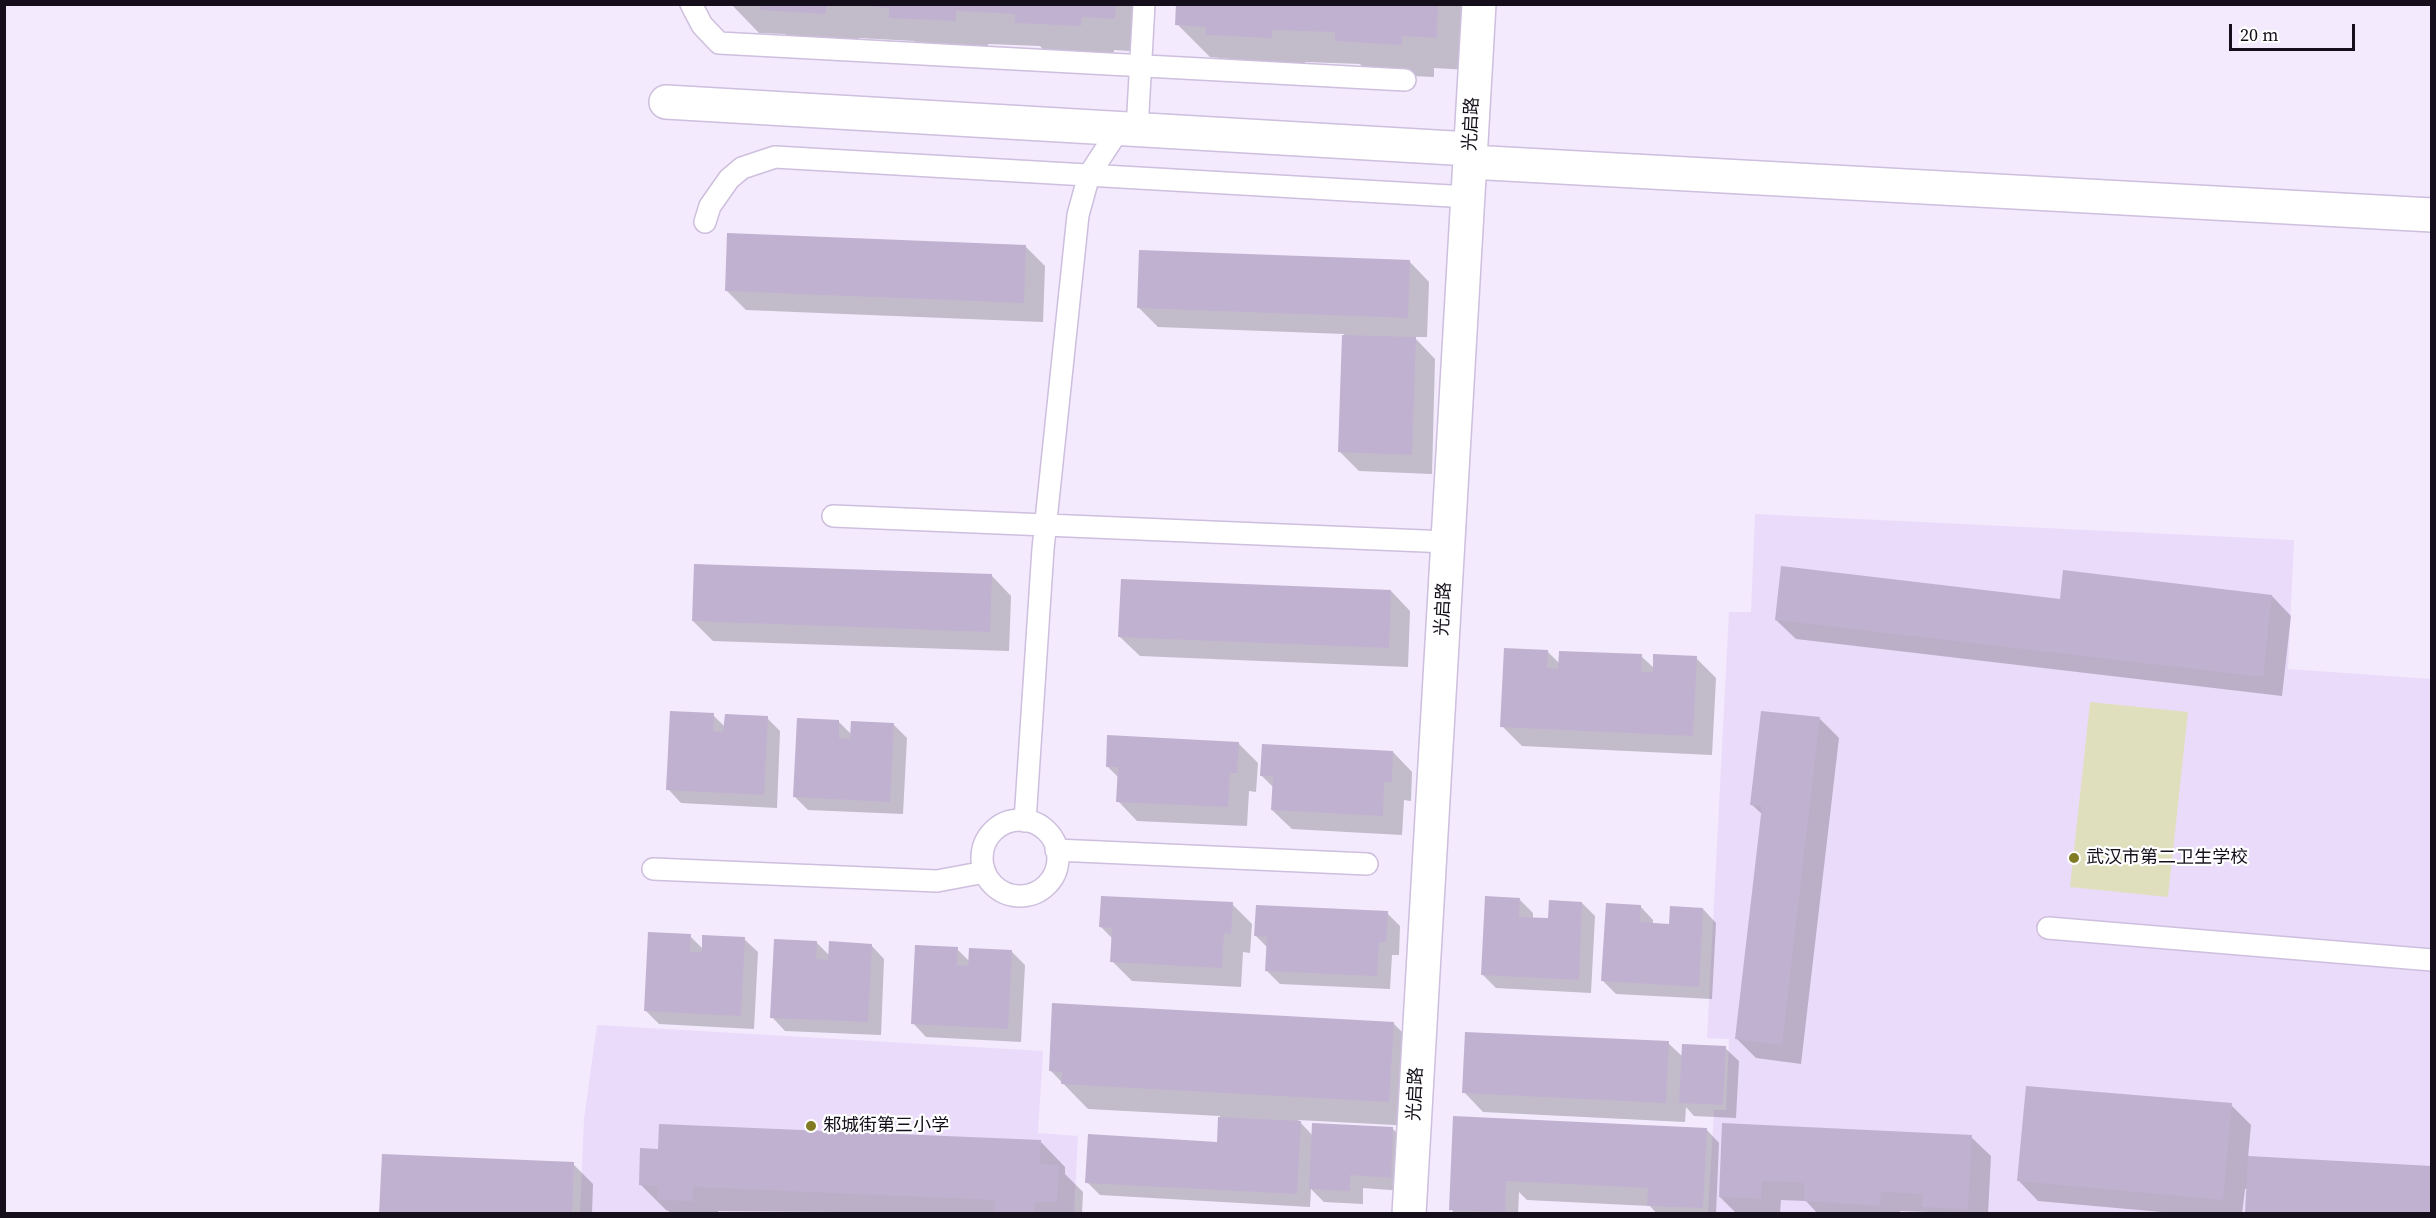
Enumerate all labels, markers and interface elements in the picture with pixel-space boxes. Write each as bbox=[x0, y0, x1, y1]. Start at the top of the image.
scale bar bbox=[2232, 12, 2358, 50]
text: 20 m bbox=[2240, 22, 2278, 47]
street label: 光启路 bbox=[1460, 96, 1484, 152]
street label: 光启路 bbox=[1432, 581, 1456, 637]
place label: 武汉市第二卫生学校 bbox=[2086, 847, 2248, 869]
marker: 武汉市第二卫生学校 bbox=[2067, 851, 2081, 865]
street label: 光启路 bbox=[1404, 1066, 1428, 1122]
place label: 邾城街第三小学 bbox=[823, 1115, 949, 1137]
marker: 邾城街第三小学 bbox=[804, 1119, 818, 1133]

